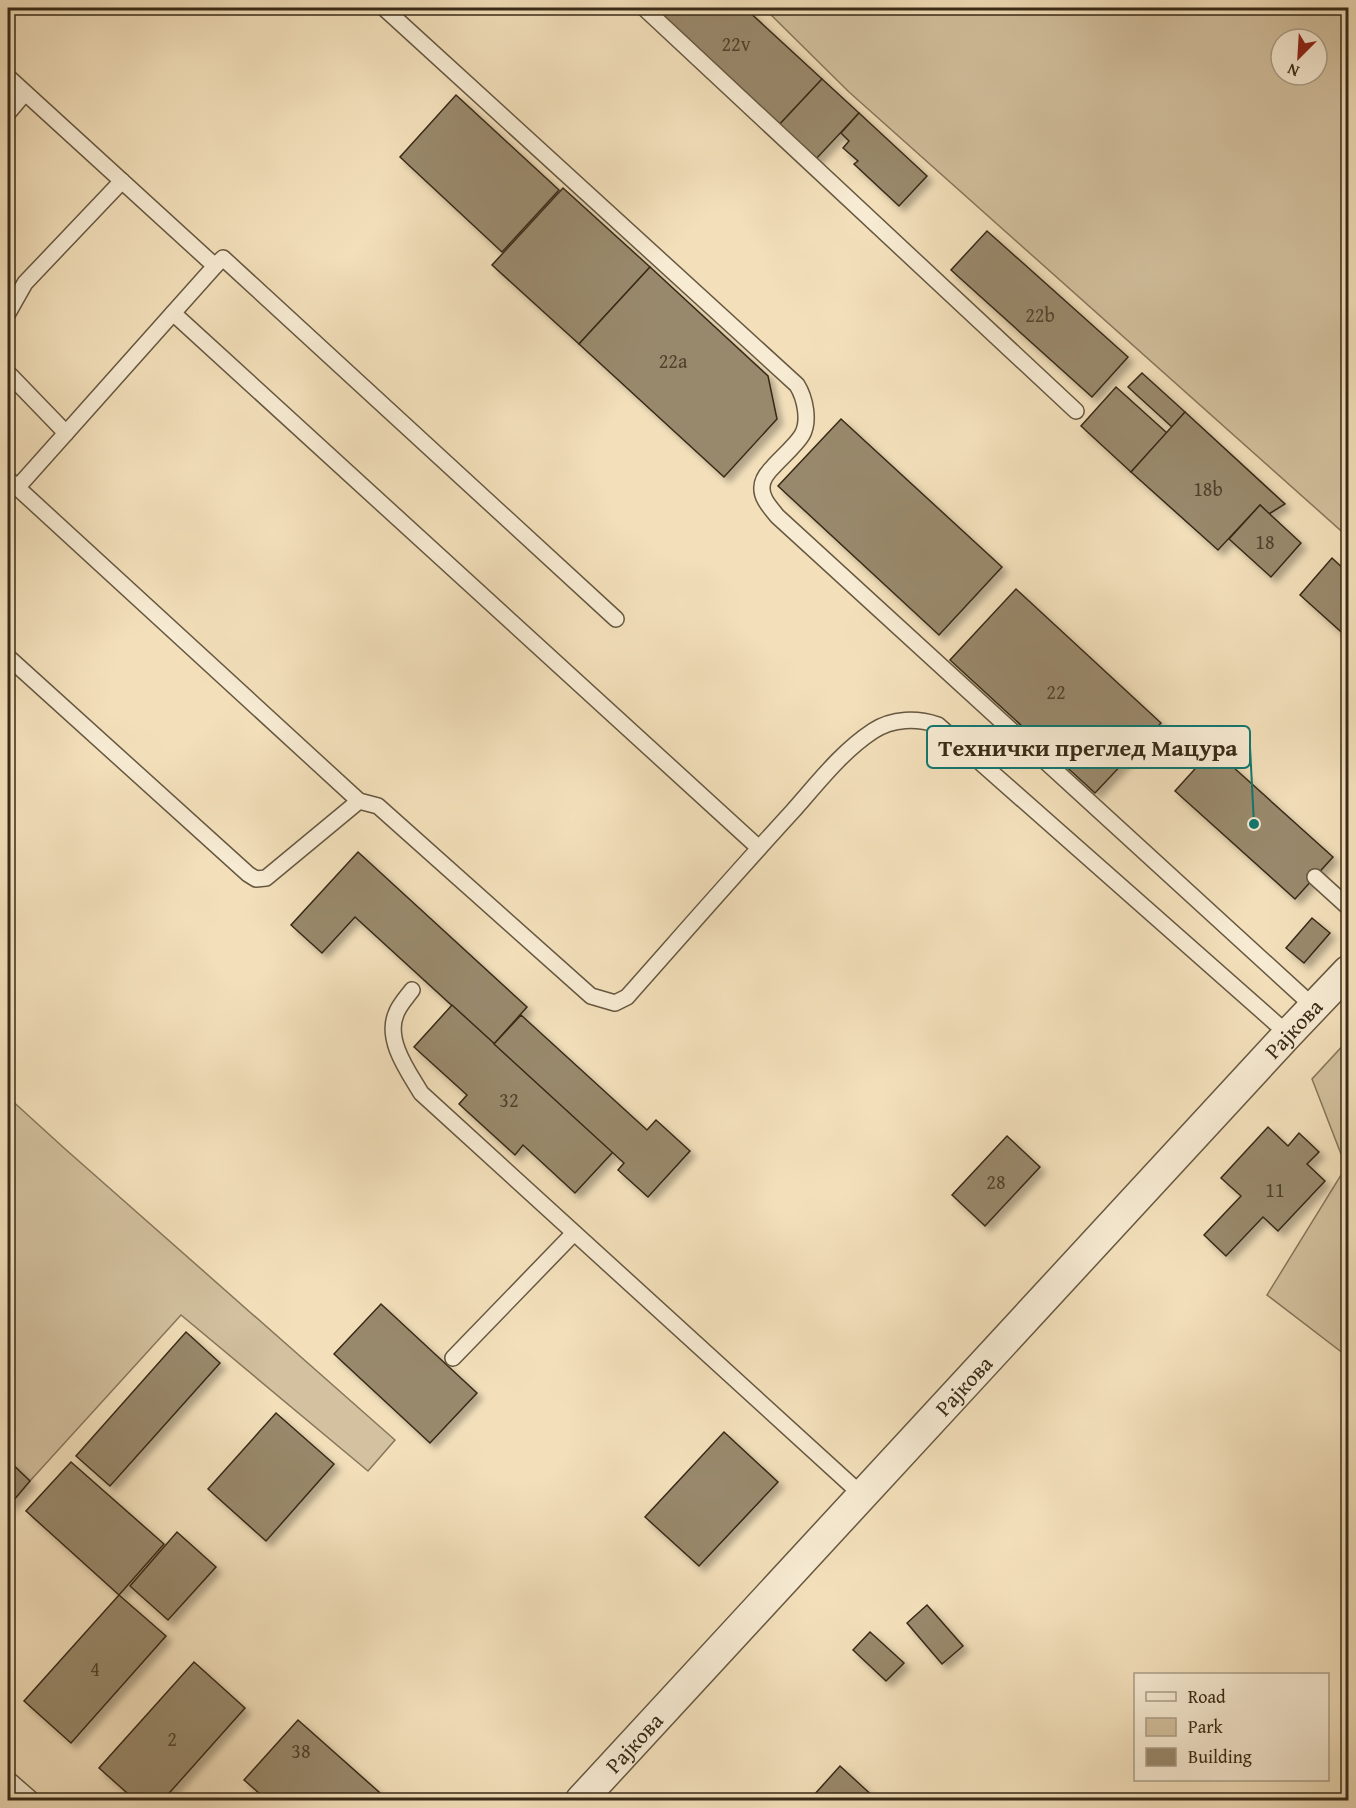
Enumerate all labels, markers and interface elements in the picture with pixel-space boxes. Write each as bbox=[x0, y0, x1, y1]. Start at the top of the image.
north arrow bbox=[1269, 27, 1329, 87]
house number: 22v bbox=[721, 29, 751, 58]
text: N bbox=[1283, 57, 1303, 84]
house number: 22b bbox=[1025, 300, 1055, 329]
house number: 22a bbox=[659, 346, 688, 375]
house number: 18b bbox=[1193, 474, 1223, 503]
house number: 18 bbox=[1255, 527, 1275, 556]
house number: 22 bbox=[1046, 677, 1066, 706]
callout: Технички преглед Мацура bbox=[927, 726, 1250, 768]
text: Технички преглед Мацура bbox=[938, 730, 1238, 765]
street label: Рајкова bbox=[1257, 991, 1330, 1066]
house number: 32 bbox=[499, 1085, 519, 1114]
house number: 28 bbox=[986, 1167, 1006, 1196]
house number: 11 bbox=[1265, 1175, 1285, 1204]
street label: Рајкова bbox=[927, 1348, 1000, 1423]
house number: 4 bbox=[90, 1654, 100, 1683]
legend bbox=[1134, 1673, 1329, 1781]
text: Road bbox=[1188, 1683, 1226, 1710]
street label: Рајкова bbox=[598, 1705, 670, 1780]
text: Park bbox=[1188, 1713, 1224, 1740]
house number: 2 bbox=[167, 1724, 177, 1753]
house number: 38 bbox=[291, 1736, 311, 1765]
text: Building bbox=[1188, 1743, 1252, 1770]

